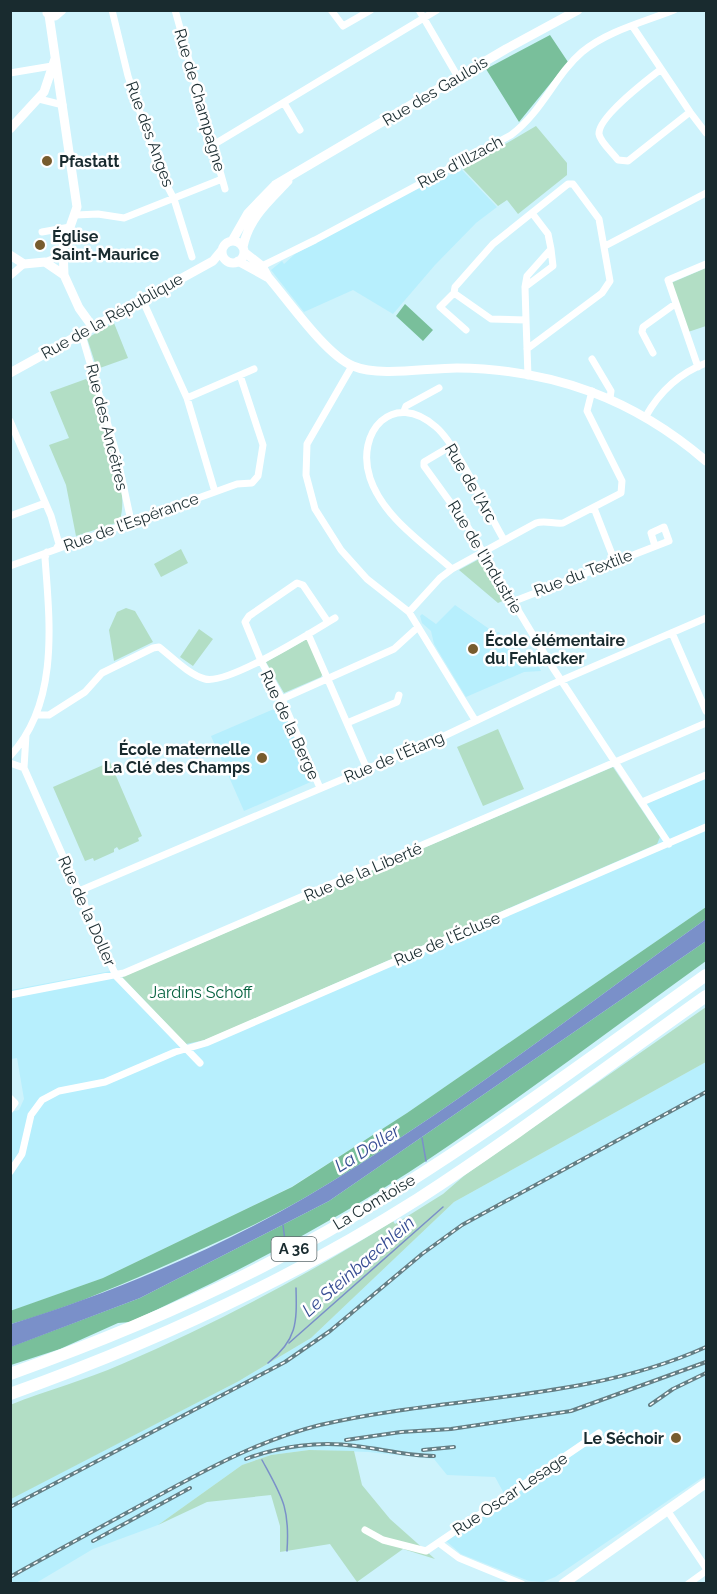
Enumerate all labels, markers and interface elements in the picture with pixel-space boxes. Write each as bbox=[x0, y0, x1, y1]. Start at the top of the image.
street label: Rue de Champagne bbox=[171, 26, 229, 174]
street label: Rue des Gaulois bbox=[379, 52, 491, 130]
street label: Rue des Anges bbox=[122, 79, 178, 190]
street label: Rue d'Illzach bbox=[414, 132, 506, 192]
place label: Pfastatt bbox=[59, 152, 119, 171]
marker: Pfastatt bbox=[40, 154, 54, 168]
place label: Église Saint-Maurice bbox=[52, 226, 160, 264]
marker: Église Saint-Maurice bbox=[33, 238, 47, 252]
street label: Rue de la République bbox=[38, 269, 186, 363]
street label: Rue des Ancêtres bbox=[82, 362, 132, 493]
street label: Rue de l'Arc bbox=[441, 440, 501, 526]
street label: Rue de l'Espérance bbox=[61, 489, 201, 555]
street label: Rue de l'Industrie bbox=[444, 497, 526, 617]
street label: Rue du Textile bbox=[531, 545, 635, 601]
place label: École élémentaire du Fehlacker bbox=[485, 630, 625, 668]
marker: École élémentaire du Fehlacker bbox=[466, 642, 480, 656]
street label: Rue de la Berge bbox=[256, 667, 324, 783]
street label: Rue de l'Étang bbox=[341, 726, 447, 787]
place label: École maternelle La Clé des Champs bbox=[104, 739, 250, 777]
marker: École maternelle La Clé des Champs bbox=[255, 751, 269, 765]
street label: Rue de la Liberté bbox=[301, 839, 425, 905]
street label: Rue de la Doller bbox=[54, 853, 120, 969]
street label: Rue de l'Écluse bbox=[391, 907, 503, 970]
park label: Jardins Schoff bbox=[150, 983, 253, 1002]
water label: La Doller bbox=[331, 1119, 404, 1176]
street label: La Comtoise bbox=[329, 1170, 419, 1234]
water label: Le Steinbaechlein bbox=[298, 1211, 418, 1321]
road number: A 36 bbox=[272, 1237, 316, 1261]
place label: Le Séchoir bbox=[583, 1429, 664, 1448]
marker: Le Séchoir bbox=[669, 1431, 683, 1445]
street label: Rue Oscar Lesage bbox=[449, 1449, 571, 1539]

